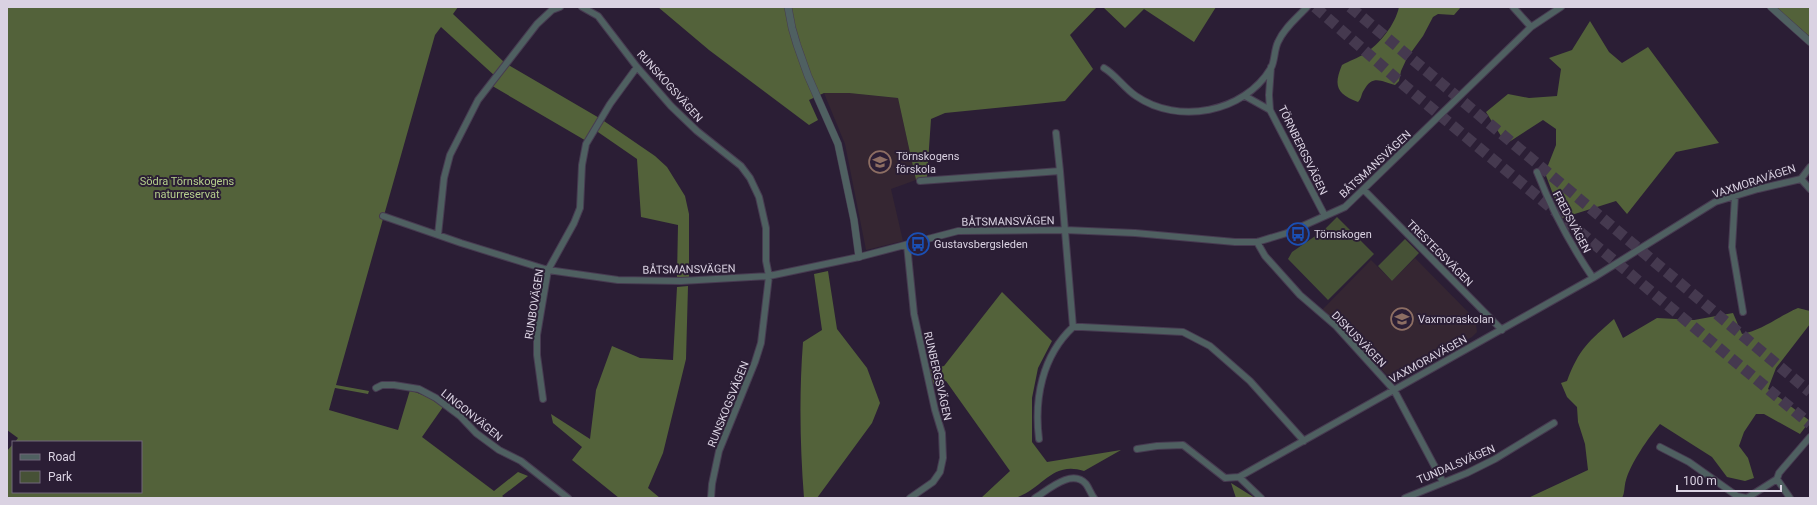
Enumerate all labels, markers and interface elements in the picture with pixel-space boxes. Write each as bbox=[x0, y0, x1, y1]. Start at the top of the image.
street label: RUNSKOGSVÄGEN bbox=[634, 48, 705, 125]
street label: TÖRNBERGSVÄGEN bbox=[1275, 103, 1330, 197]
street label: BÅTSMANSVÄGEN bbox=[1336, 127, 1414, 201]
school or university icon: Törnskogens förskola bbox=[867, 149, 893, 175]
place label: Törnskogens förskola bbox=[896, 150, 960, 176]
street label: VAXMORAVÄGEN bbox=[1711, 162, 1797, 201]
park label: Södra Törnskogens naturreservat bbox=[140, 175, 235, 201]
street label: FREDSVÄGEN bbox=[1550, 189, 1593, 255]
street label: BÅTSMANSVÄGEN bbox=[961, 213, 1055, 229]
street label: TRESTEGSVÄGEN bbox=[1404, 218, 1475, 289]
bus stop icon: Törnskogen bbox=[1285, 221, 1311, 247]
place label: Törnskogen bbox=[1314, 228, 1372, 241]
bus stop icon: Gustavsbergsleden bbox=[905, 231, 931, 257]
place label: Gustavsbergsleden bbox=[934, 238, 1028, 251]
street label: BÅTSMANSVÄGEN bbox=[642, 261, 736, 277]
street label: RUNBOVÄGEN bbox=[522, 268, 546, 340]
school or university icon: Vaxmoraskolan bbox=[1389, 306, 1415, 332]
street label: DISKUSVÄGEN bbox=[1329, 309, 1389, 370]
place label: Vaxmoraskolan bbox=[1418, 313, 1494, 326]
street label: RUNBERGSVÄGEN bbox=[921, 330, 954, 422]
street label: VAXMORAVÄGEN bbox=[1387, 333, 1469, 386]
street label: RUNSKOGSVÄGEN bbox=[705, 359, 752, 449]
street label: LINGONVÄGEN bbox=[438, 387, 505, 444]
legend bbox=[12, 441, 142, 493]
street label: TUNDALSVÄGEN bbox=[1415, 442, 1497, 487]
text: Road bbox=[48, 450, 76, 464]
scale bar bbox=[1677, 467, 1781, 493]
text: Park bbox=[48, 470, 73, 484]
text: 100 m bbox=[1683, 474, 1717, 488]

